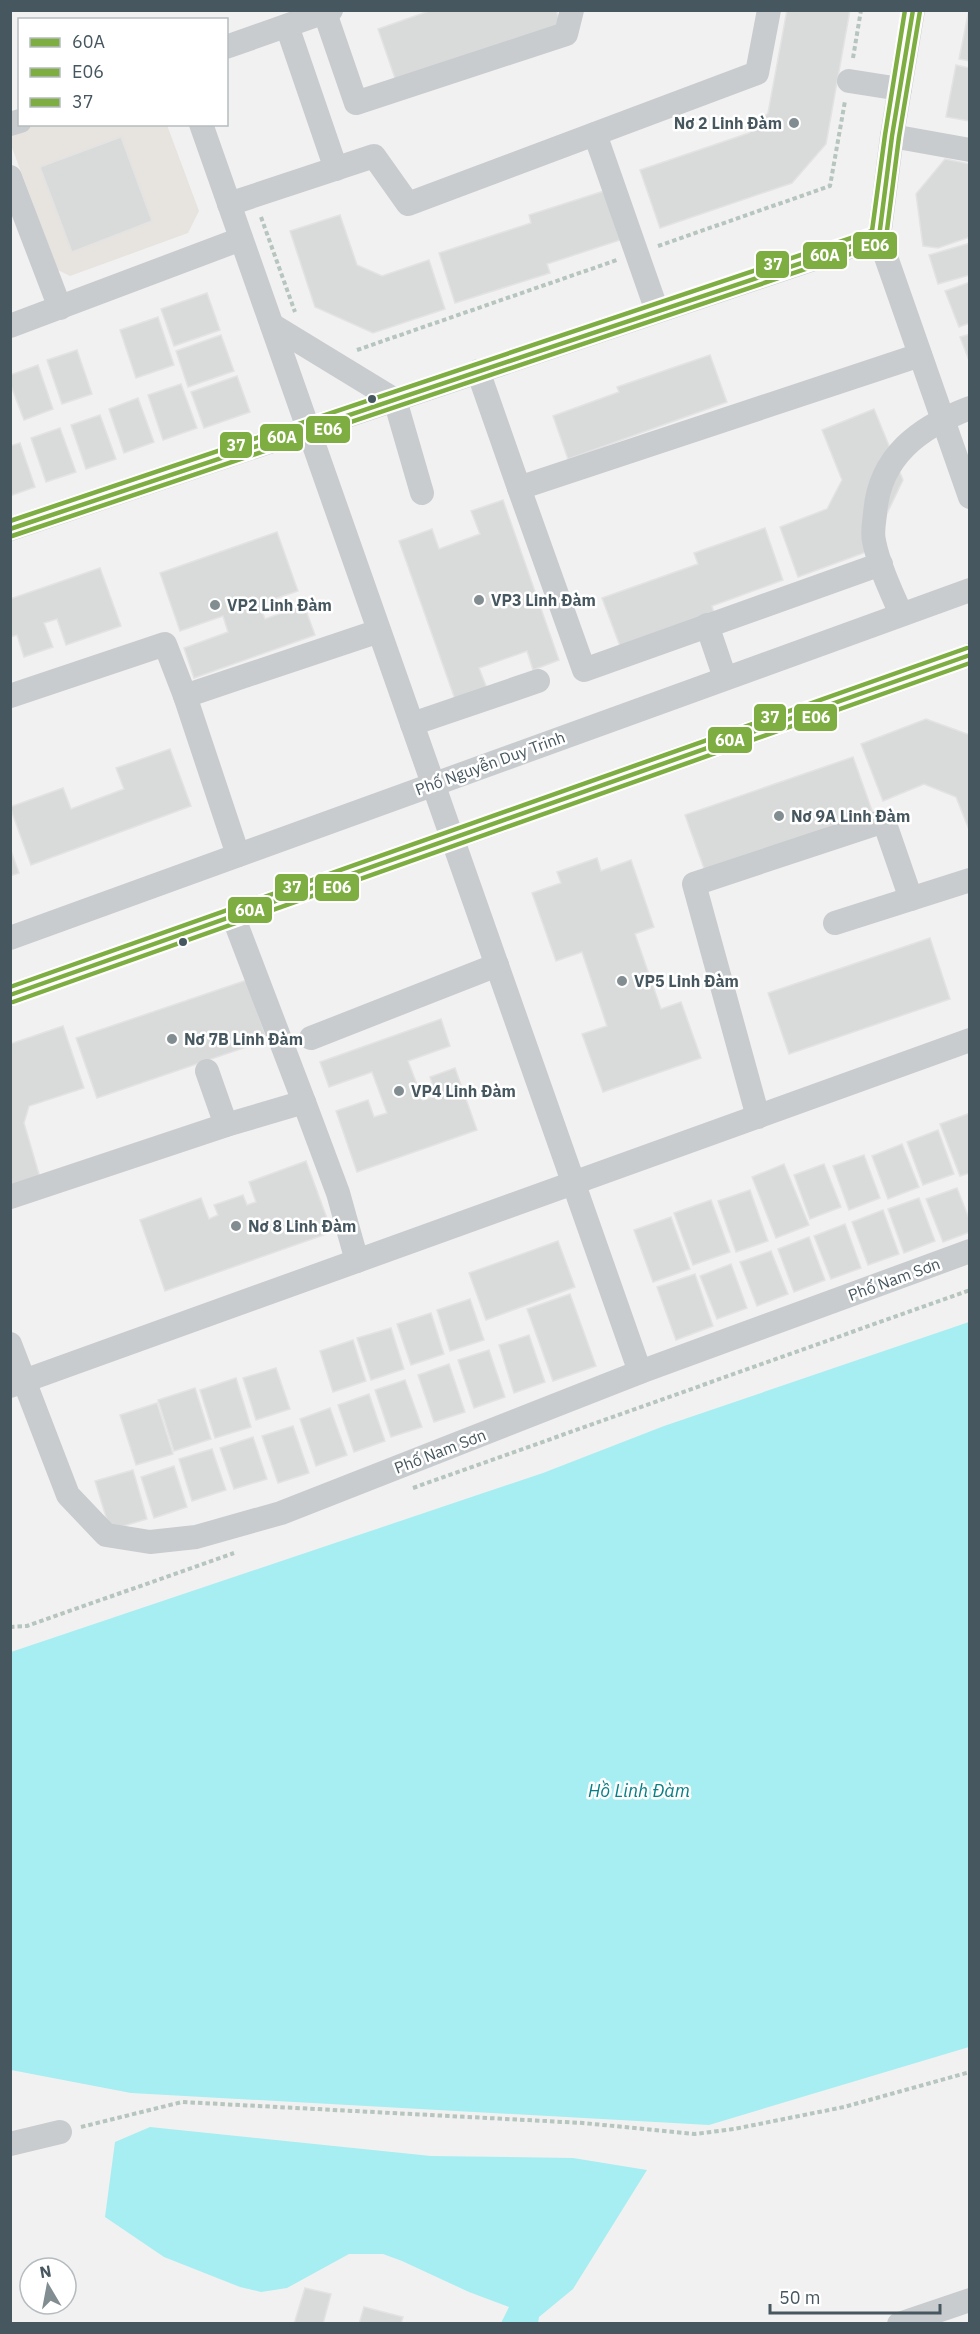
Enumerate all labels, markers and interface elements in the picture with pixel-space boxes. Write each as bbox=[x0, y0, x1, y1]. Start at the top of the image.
legend bbox=[18, 18, 228, 126]
text: 60A bbox=[72, 30, 106, 53]
text: E06 bbox=[72, 60, 104, 83]
text: 37 bbox=[72, 90, 94, 113]
place label: Nơ 2 Linh Đàm bbox=[674, 113, 782, 133]
marker: Nơ 2 Linh Đàm bbox=[787, 116, 801, 130]
line badge: E06 bbox=[852, 231, 898, 260]
text: E06 bbox=[861, 235, 890, 255]
line badge: 60A bbox=[802, 241, 848, 270]
text: 60A bbox=[810, 245, 840, 265]
line badge: 37 bbox=[755, 250, 790, 279]
text: 37 bbox=[763, 254, 783, 274]
unlabelled marker bbox=[366, 393, 378, 405]
line badge: E06 bbox=[305, 415, 351, 444]
text: E06 bbox=[314, 419, 343, 439]
line badge: 60A bbox=[259, 423, 304, 452]
text: 60A bbox=[267, 427, 297, 447]
line badge: 37 bbox=[219, 431, 253, 459]
text: 37 bbox=[226, 435, 246, 455]
place label: VP3 Linh Đàm bbox=[491, 590, 596, 610]
marker: VP3 Linh Đàm bbox=[472, 593, 486, 607]
place label: VP2 Linh Đàm bbox=[227, 595, 332, 615]
marker: VP2 Linh Đàm bbox=[208, 598, 222, 612]
line badge: 37 bbox=[753, 703, 787, 732]
line badge: E06 bbox=[793, 703, 838, 732]
text: 37 bbox=[760, 707, 780, 727]
text: E06 bbox=[802, 707, 831, 727]
line badge: 60A bbox=[707, 726, 753, 754]
street label: Phố Nguyễn Duy Trinh bbox=[412, 727, 568, 799]
text: 60A bbox=[715, 730, 745, 750]
place label: Nơ 9A Linh Đàm bbox=[791, 806, 910, 826]
marker: Nơ 9A Linh Đàm bbox=[772, 809, 786, 823]
line badge: 37 bbox=[274, 873, 309, 902]
line badge: E06 bbox=[314, 873, 360, 902]
text: 37 bbox=[282, 877, 302, 897]
text: E06 bbox=[323, 877, 352, 897]
line badge: 60A bbox=[227, 896, 273, 924]
text: 60A bbox=[235, 900, 265, 920]
unlabelled marker bbox=[177, 936, 189, 948]
place label: VP5 Linh Đàm bbox=[634, 971, 739, 991]
marker: VP5 Linh Đàm bbox=[615, 974, 629, 988]
place label: Nơ 7B Linh Đàm bbox=[184, 1029, 303, 1049]
marker: Nơ 7B Linh Đàm bbox=[165, 1032, 179, 1046]
place label: VP4 Linh Đàm bbox=[411, 1081, 516, 1101]
marker: VP4 Linh Đàm bbox=[392, 1084, 406, 1098]
place label: Nơ 8 Linh Đàm bbox=[248, 1216, 356, 1236]
marker: Nơ 8 Linh Đàm bbox=[229, 1219, 243, 1233]
street label: Phố Nam Sơn bbox=[845, 1253, 943, 1305]
street label: Phố Nam Sơn bbox=[391, 1424, 489, 1478]
water label: Hồ Linh Đàm bbox=[588, 1779, 690, 1802]
north arrow bbox=[18, 2256, 78, 2316]
text: N bbox=[38, 2260, 53, 2282]
scale bar bbox=[770, 2277, 940, 2315]
text: 50 m bbox=[779, 2286, 821, 2309]

